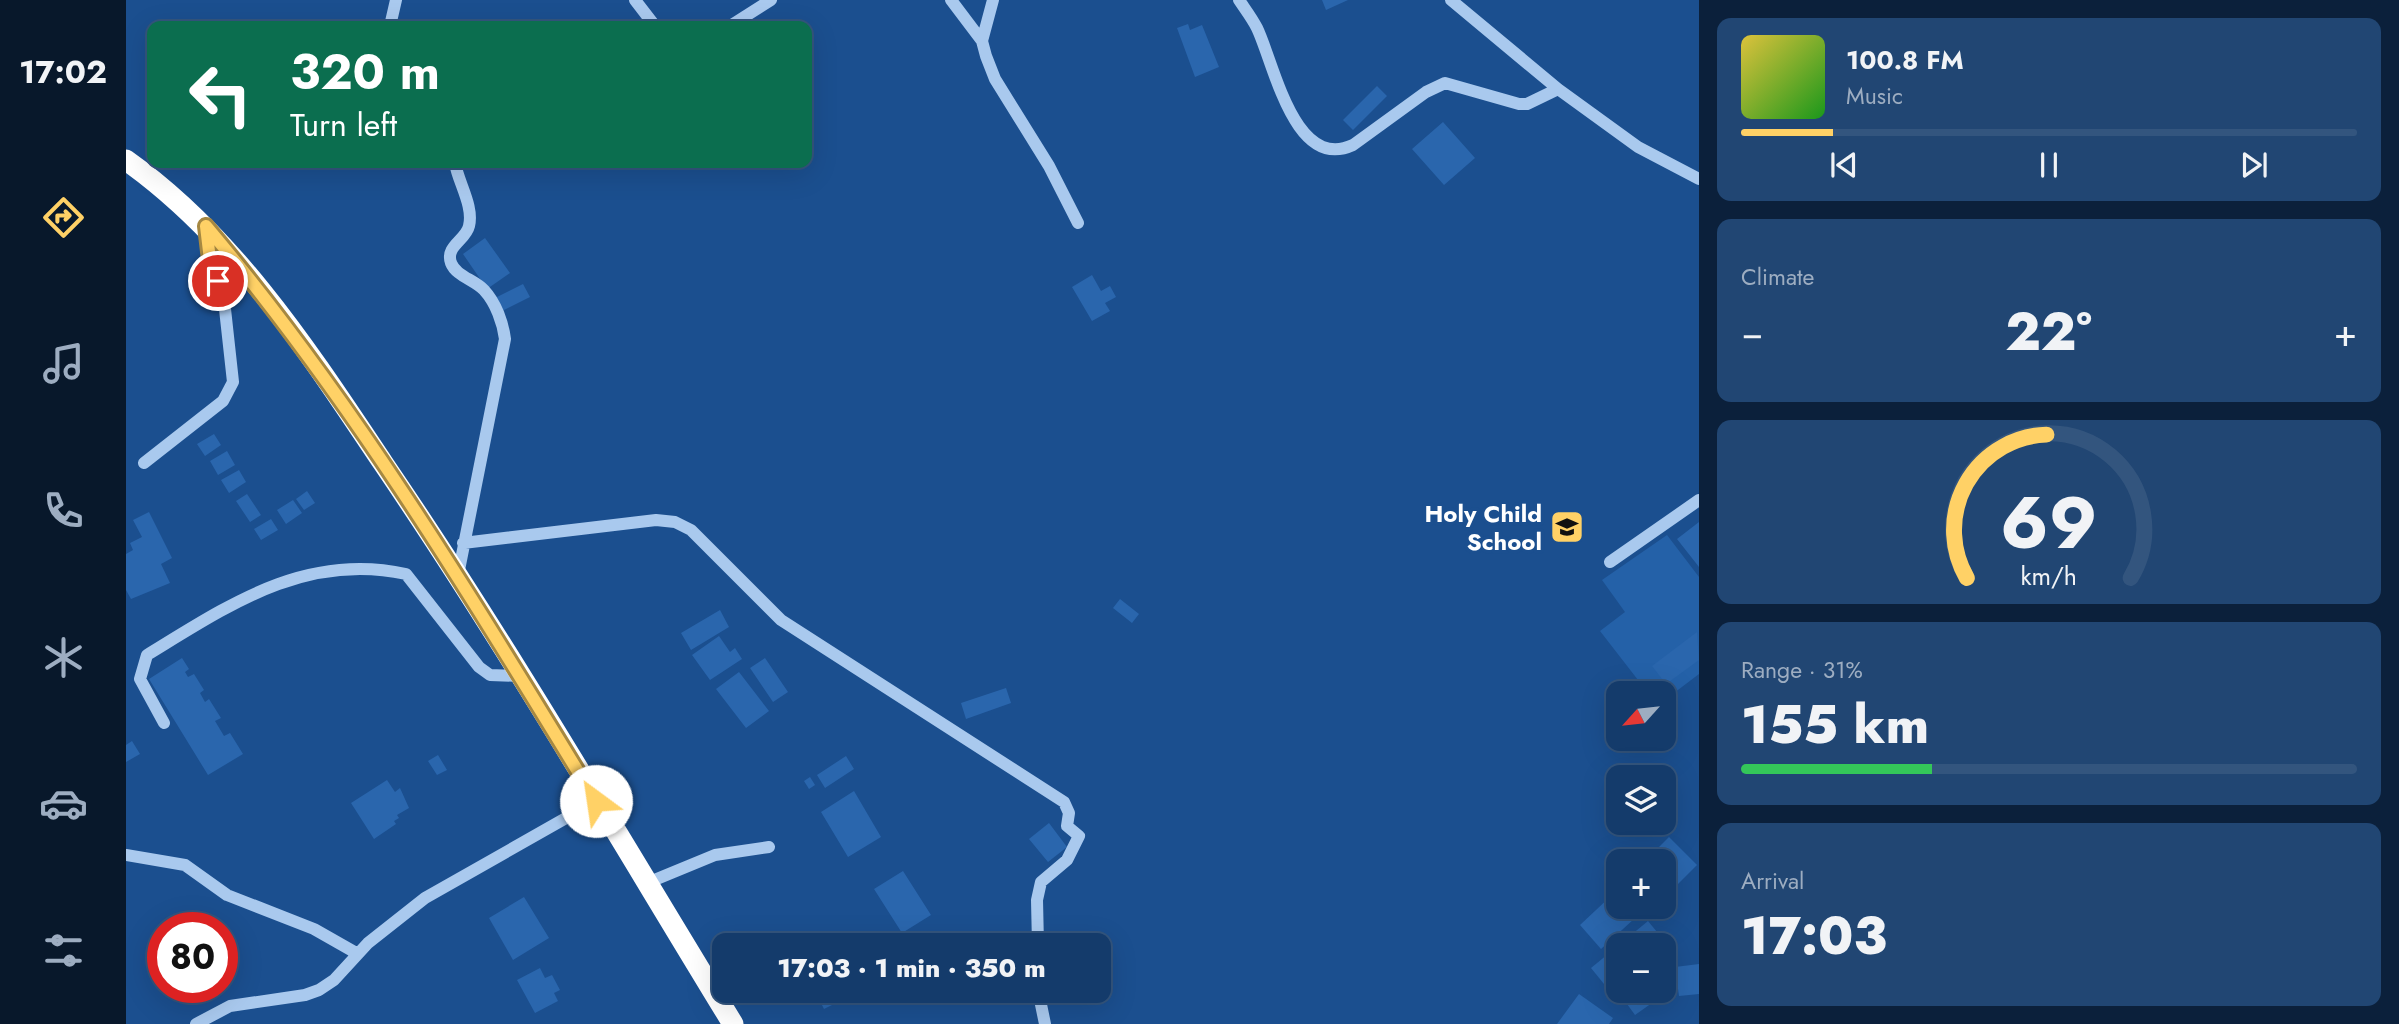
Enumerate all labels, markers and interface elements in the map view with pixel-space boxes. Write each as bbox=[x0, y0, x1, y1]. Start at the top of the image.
text: 320 m bbox=[290, 37, 440, 107]
text: 100.8 FM bbox=[1846, 41, 1964, 79]
text: 17:02 bbox=[19, 49, 107, 95]
icon: left bbox=[175, 49, 266, 140]
text: Music bbox=[1846, 79, 1903, 113]
text: Turn left bbox=[290, 102, 397, 148]
icon: previous bbox=[1825, 146, 1863, 184]
icon: pause bbox=[2030, 146, 2068, 184]
icon: next bbox=[2235, 146, 2273, 184]
icon: directions bbox=[39, 193, 88, 242]
pin bbox=[188, 251, 248, 311]
text: Climate bbox=[1741, 260, 1814, 294]
icon: arrive bbox=[199, 262, 237, 300]
text: 22° bbox=[2005, 294, 2092, 370]
text: − bbox=[1741, 305, 1763, 360]
text: + bbox=[2334, 305, 2357, 360]
icon: music bbox=[39, 339, 88, 388]
text: 69 bbox=[2000, 470, 2098, 575]
icon: phone bbox=[39, 486, 88, 535]
place label: Holy Child School bbox=[1424, 496, 1542, 559]
school or university icon: Holy Child School bbox=[1548, 508, 1586, 546]
text: km/h bbox=[2021, 558, 2077, 594]
icon: climate bbox=[39, 633, 88, 682]
text: Range · 31% bbox=[1741, 653, 1863, 687]
north arrow bbox=[1606, 681, 1676, 751]
map controls bbox=[1606, 681, 1676, 1003]
text: 155 km bbox=[1741, 687, 1929, 763]
position arrow bbox=[559, 764, 633, 838]
button: layers bbox=[1606, 765, 1676, 835]
icon: car bbox=[39, 779, 88, 828]
button: + bbox=[1606, 849, 1676, 919]
text: Arrival bbox=[1741, 864, 1804, 898]
text: 17:03 bbox=[1741, 898, 1887, 974]
speed limit sign: 80 bbox=[147, 912, 238, 1003]
icon: filters bbox=[39, 926, 88, 975]
button: − bbox=[1606, 933, 1676, 1003]
text: 17:03 · 1 min · 350 m bbox=[777, 949, 1046, 987]

